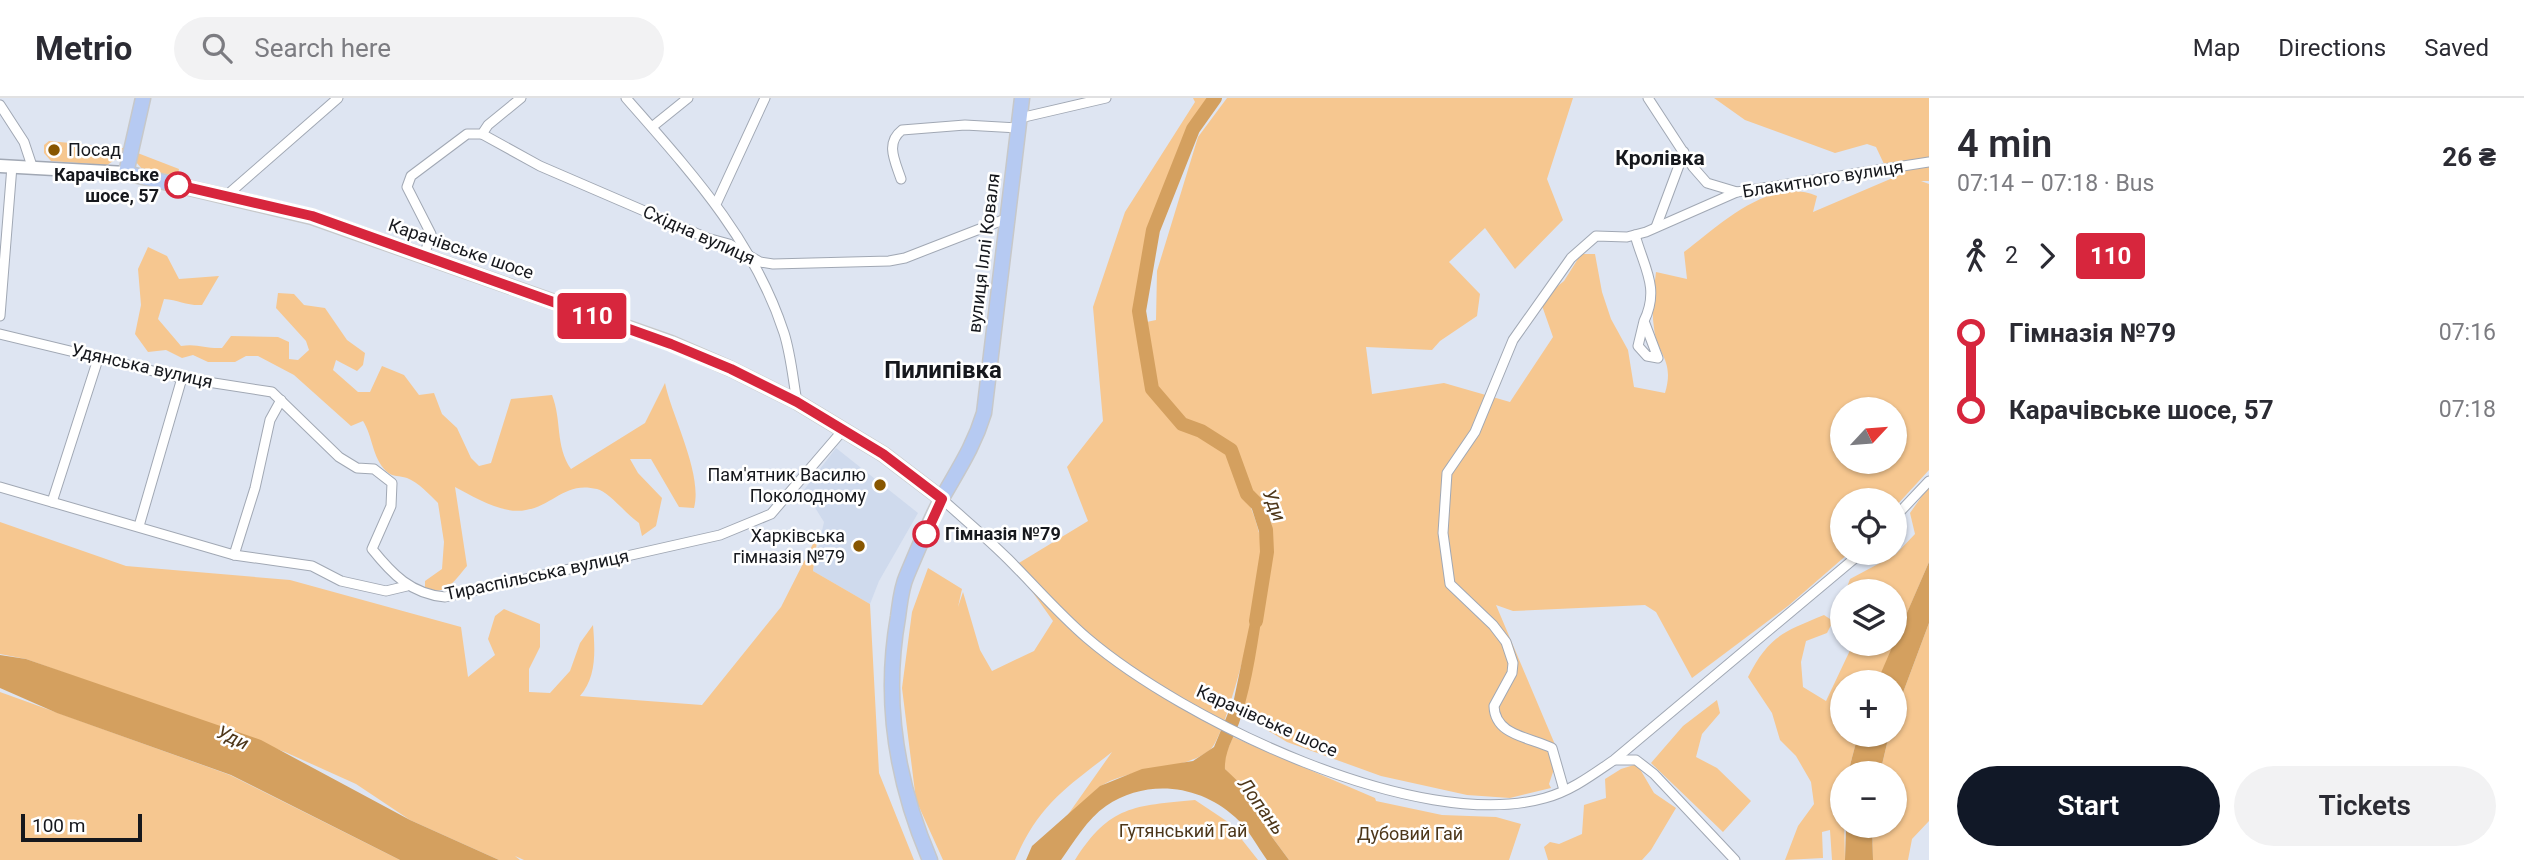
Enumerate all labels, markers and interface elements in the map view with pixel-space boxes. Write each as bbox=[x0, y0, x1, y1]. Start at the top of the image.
search box bbox=[174, 17, 664, 80]
text: Metrio bbox=[35, 29, 132, 68]
icon: search bbox=[198, 29, 236, 67]
text: Search here bbox=[254, 33, 391, 63]
text: Map bbox=[2193, 34, 2240, 62]
text: Directions bbox=[2278, 34, 2386, 62]
text: Saved bbox=[2424, 34, 2489, 62]
text: 4 min bbox=[1957, 122, 2052, 166]
place label: Посад bbox=[68, 139, 121, 160]
marker: Посад bbox=[46, 142, 62, 158]
text: 26 ₴ bbox=[2442, 142, 2496, 172]
district label: Кролівка bbox=[1615, 146, 1705, 170]
street label: Блакитного вулиця bbox=[1741, 155, 1905, 202]
place label: Карачівське шосе, 57 bbox=[54, 164, 159, 206]
text: 07:14 – 07:18 · Bus bbox=[1957, 170, 2154, 197]
marker: Карачівське шосе, 57 bbox=[165, 172, 191, 198]
street label: вулиця Іллі Коваля bbox=[963, 172, 1004, 334]
street label: Східна вулиця bbox=[640, 200, 758, 269]
street label: Карачівське шосе bbox=[386, 214, 537, 283]
icon: walk bbox=[1957, 237, 1995, 275]
icon: forward bbox=[2028, 237, 2066, 275]
text: 2 bbox=[2005, 242, 2018, 269]
text: 110 bbox=[2090, 242, 2131, 270]
line badge: 110 bbox=[552, 293, 632, 339]
text: 110 bbox=[571, 302, 613, 330]
text: Гімназія №79 bbox=[2009, 318, 2176, 348]
text: 07:16 bbox=[2439, 319, 2496, 346]
street label: Удянська вулиця bbox=[69, 339, 215, 392]
district label: Пилипівка bbox=[884, 356, 1002, 384]
text: Карачівське шосе, 57 bbox=[2009, 395, 2274, 425]
text: 07:18 bbox=[2439, 396, 2496, 423]
north arrow bbox=[1830, 397, 1908, 474]
map controls bbox=[1830, 397, 1907, 838]
place label: Пам'ятник Василю Поколодному bbox=[707, 464, 866, 506]
marker: Пам'ятник Василю Поколодному bbox=[872, 477, 888, 493]
water label: Уди bbox=[1258, 486, 1291, 525]
button: locate bbox=[1830, 488, 1907, 565]
marker: Гімназія №79 bbox=[913, 521, 939, 547]
place label: Гімназія №79 bbox=[945, 523, 1061, 544]
place label: Харківська гімназія №79 bbox=[733, 525, 845, 567]
marker: Харківська гімназія №79 bbox=[851, 538, 867, 554]
street label: Тираспільська вулиця bbox=[443, 545, 631, 604]
button: layers bbox=[1830, 579, 1907, 656]
button: + bbox=[1830, 670, 1907, 747]
street label: Карачівське шосе bbox=[1193, 680, 1341, 761]
water label: Уди bbox=[213, 720, 253, 755]
button: − bbox=[1830, 761, 1907, 838]
button: Start bbox=[1957, 766, 2220, 846]
button: Tickets bbox=[2234, 766, 2496, 846]
water label: Лопань bbox=[1233, 772, 1290, 839]
scale bar bbox=[21, 811, 142, 843]
text: 100 m bbox=[32, 814, 85, 837]
park label: Гутянський Гай bbox=[1119, 820, 1247, 841]
park label: Дубовий Гай bbox=[1357, 823, 1463, 844]

